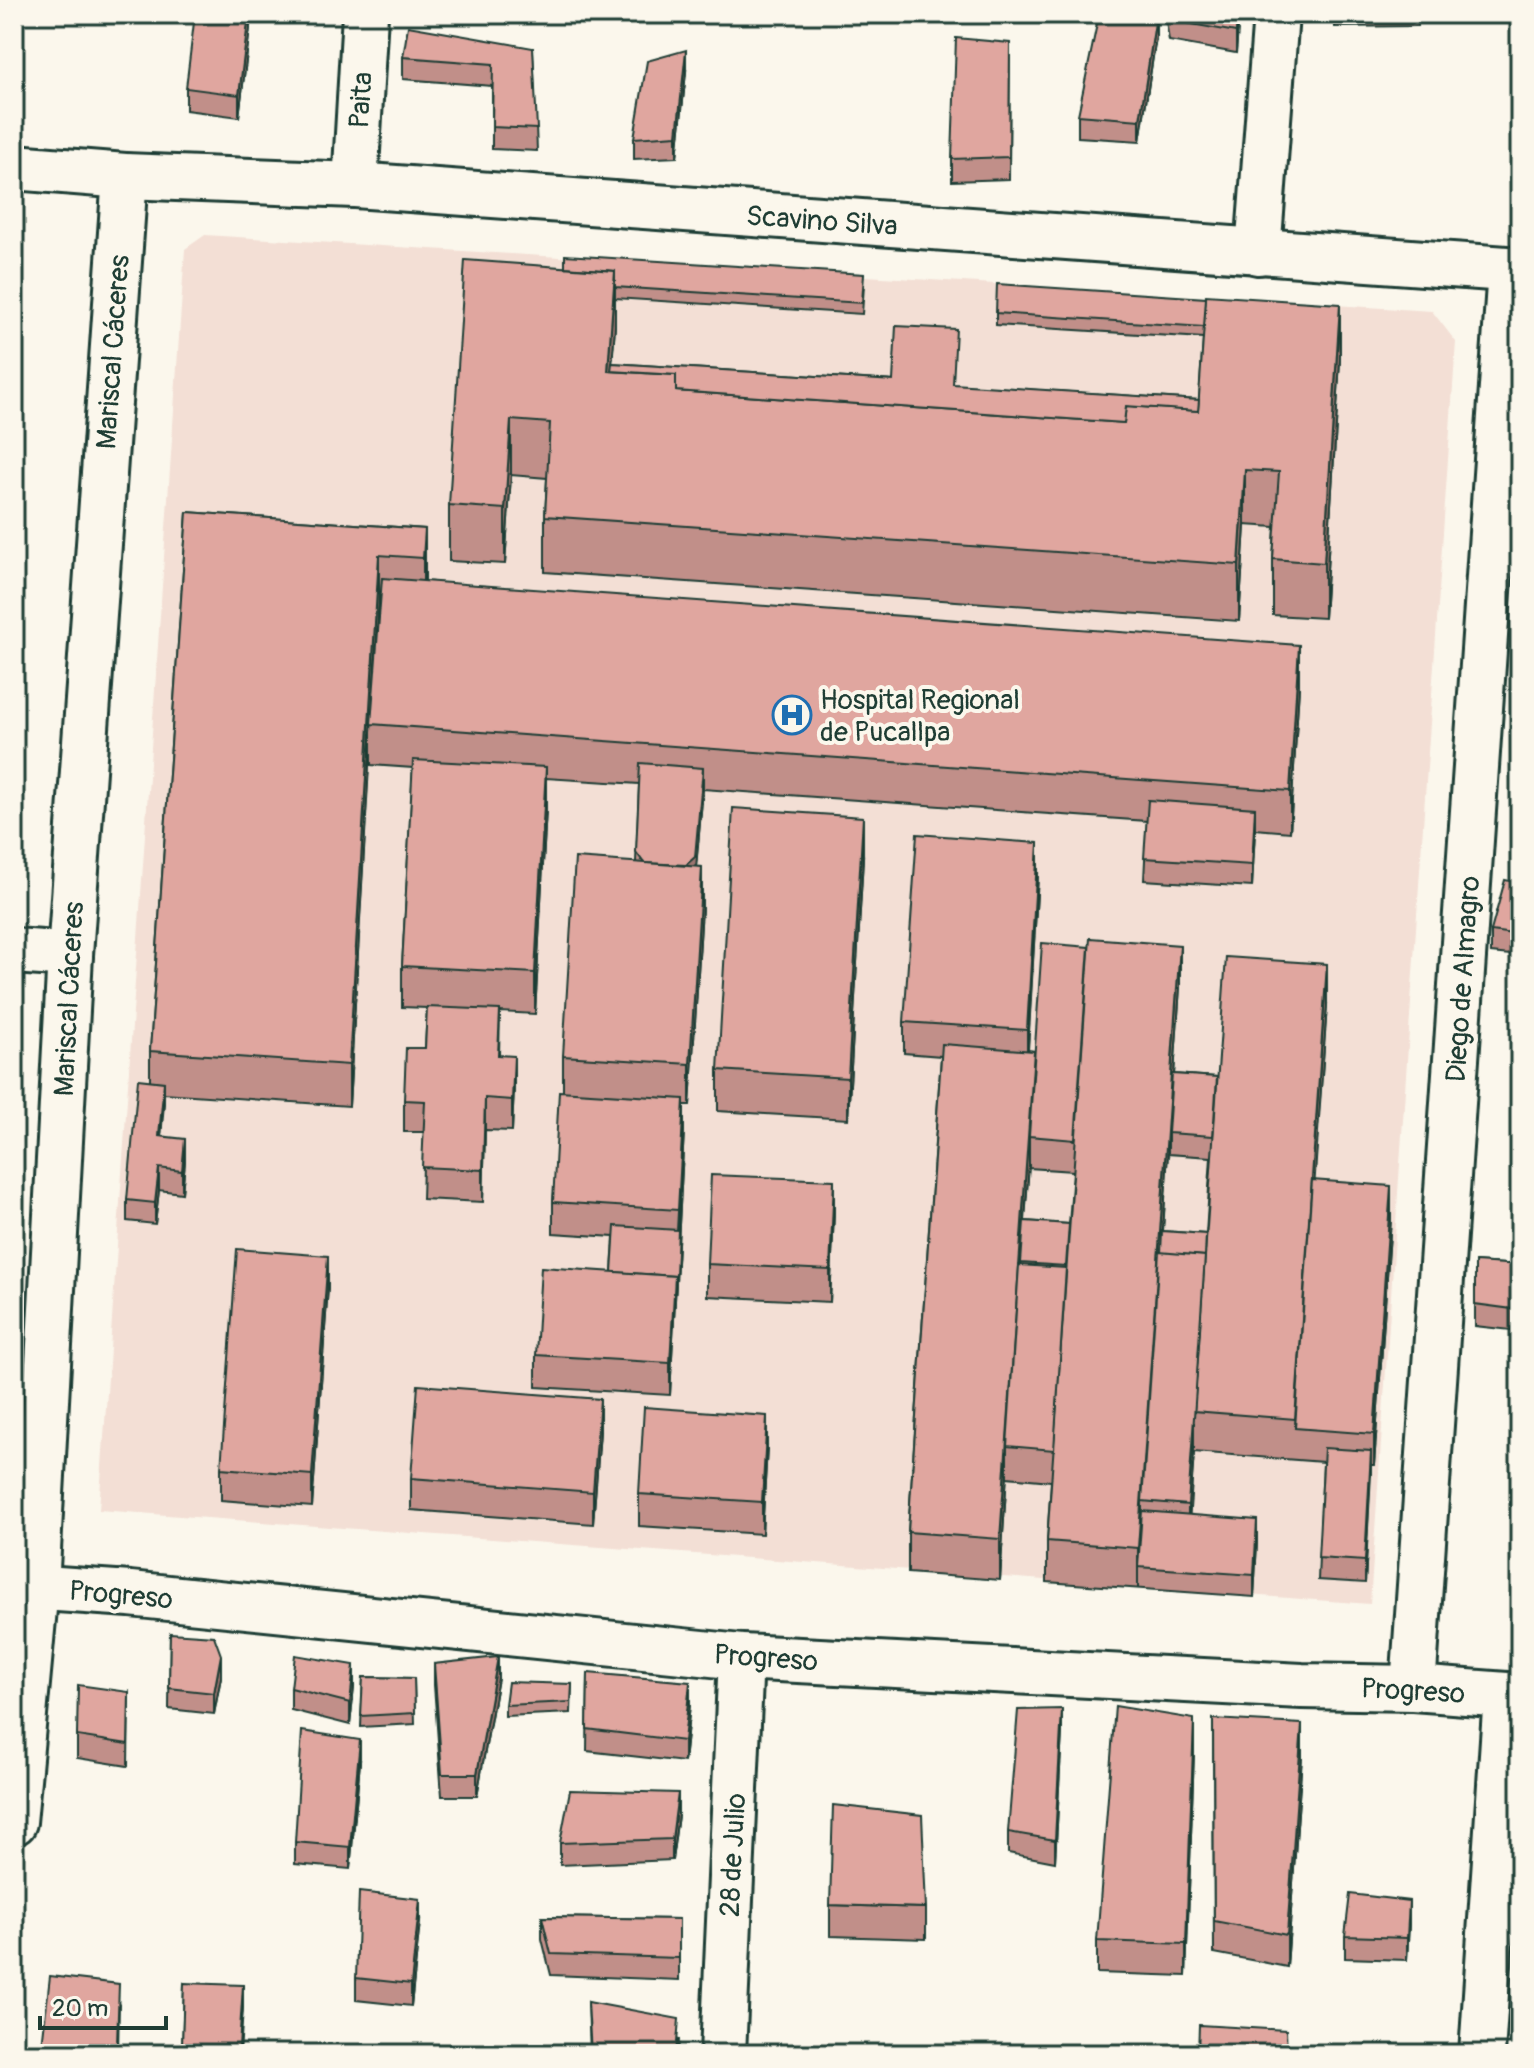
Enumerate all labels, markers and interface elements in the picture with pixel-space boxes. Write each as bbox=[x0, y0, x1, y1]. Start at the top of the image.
street label: Paita bbox=[342, 71, 381, 130]
street label: Scavino Silva bbox=[745, 199, 899, 244]
street label: Mariscal Cáceres bbox=[89, 253, 138, 450]
place label: Hospital Regional de Pucallpa bbox=[820, 683, 1020, 750]
hospital icon: Hospital Regional de Pucallpa bbox=[771, 694, 813, 736]
street label: Diego de Almagro bbox=[1439, 875, 1488, 1083]
street label: Mariscal Cáceres bbox=[47, 900, 92, 1097]
street label: Progreso bbox=[67, 1574, 174, 1617]
street label: Progreso bbox=[713, 1637, 819, 1680]
street label: Progreso bbox=[1360, 1671, 1466, 1712]
street label: 28 de Julio bbox=[713, 1792, 754, 1918]
scale bar bbox=[40, 1980, 166, 2030]
text: 20 m bbox=[52, 1994, 108, 2023]

